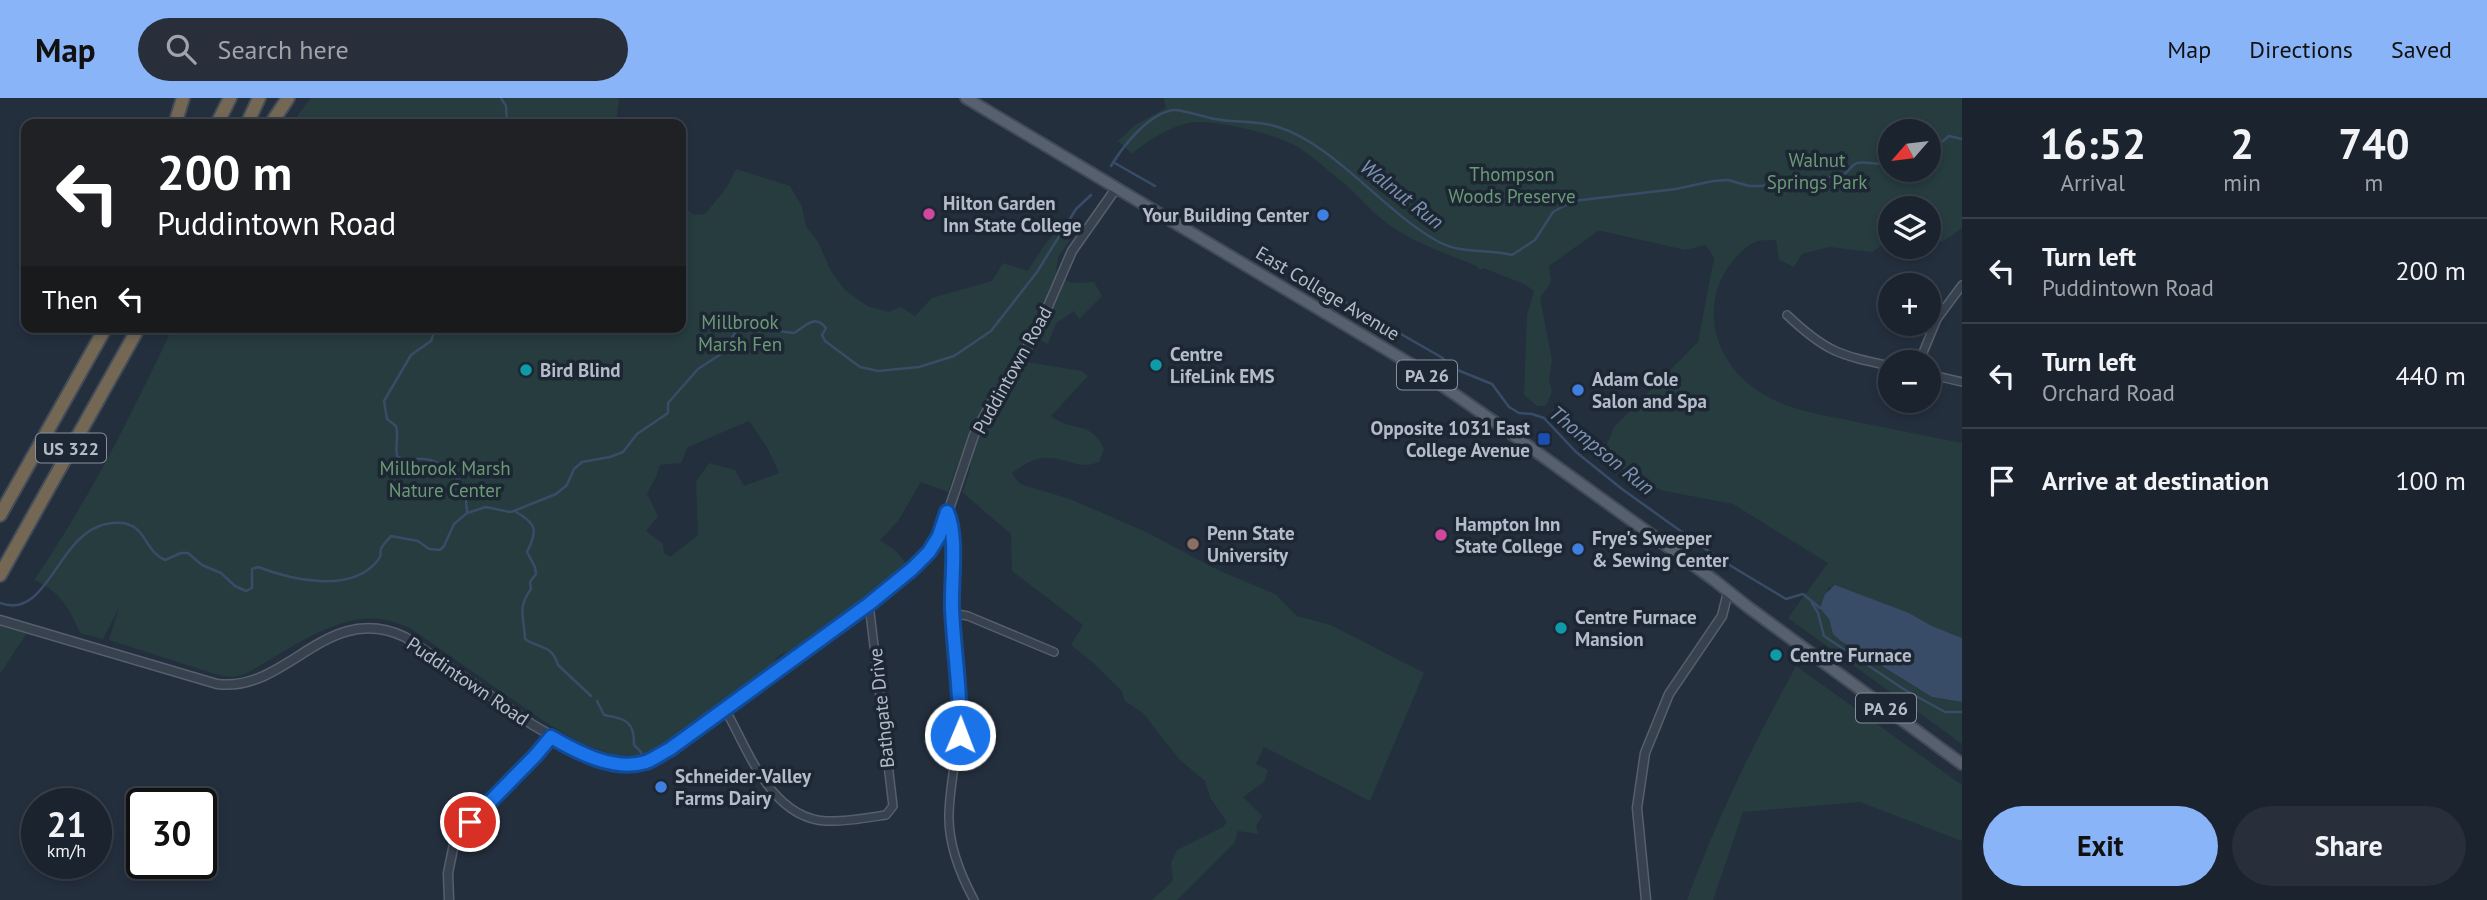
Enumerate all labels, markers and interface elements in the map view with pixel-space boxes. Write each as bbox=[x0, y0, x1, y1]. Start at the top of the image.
search box bbox=[138, 18, 628, 81]
text: Map bbox=[35, 28, 96, 71]
icon: search bbox=[162, 30, 200, 68]
text: Search here bbox=[218, 33, 349, 66]
text: Map bbox=[2167, 34, 2211, 65]
text: Directions bbox=[2249, 34, 2353, 65]
text: Saved bbox=[2391, 34, 2452, 65]
text: 16:52 bbox=[2039, 116, 2146, 171]
text: 2 bbox=[2230, 116, 2254, 171]
text: 740 bbox=[2338, 116, 2410, 171]
north arrow bbox=[1878, 119, 1941, 182]
map controls bbox=[1878, 119, 1941, 413]
text: 200 m bbox=[157, 140, 292, 204]
icon: left bbox=[42, 147, 133, 238]
park label: Walnut Springs Park bbox=[1767, 148, 1867, 194]
water label: Walnut Run bbox=[1355, 153, 1449, 235]
park label: Thompson Woods Preserve bbox=[1448, 162, 1576, 208]
text: Arrival bbox=[2060, 168, 2125, 197]
text: min bbox=[2223, 168, 2261, 197]
text: m bbox=[2365, 168, 2383, 197]
place label: Hilton Garden Inn State College bbox=[943, 191, 1082, 237]
button: layers bbox=[1878, 196, 1941, 259]
text: Puddintown Road bbox=[157, 202, 396, 244]
place label: Your Building Center bbox=[1141, 203, 1309, 227]
marker: Hilton Garden Inn State College bbox=[921, 206, 937, 222]
marker: Your Building Center bbox=[1315, 207, 1331, 223]
text: Turn left bbox=[2042, 240, 2136, 273]
street label: East College Avenue bbox=[1252, 241, 1404, 345]
icon: left bbox=[1983, 252, 2021, 290]
text: 200 m bbox=[2395, 254, 2466, 287]
button: + bbox=[1878, 273, 1941, 336]
text: Puddintown Road bbox=[2042, 273, 2214, 302]
icon: left bbox=[112, 280, 150, 318]
text: Then bbox=[42, 283, 98, 316]
street label: Puddintown Road bbox=[967, 302, 1057, 438]
park label: Millbrook Marsh Fen bbox=[698, 310, 782, 356]
place label: Centre LifeLink EMS bbox=[1170, 342, 1275, 388]
text: Turn left bbox=[2042, 345, 2136, 378]
button: − bbox=[1878, 350, 1941, 413]
marker: Centre LifeLink EMS bbox=[1148, 357, 1164, 373]
icon: left bbox=[1983, 357, 2021, 395]
place label: Bird Blind bbox=[540, 358, 621, 382]
text: 440 m bbox=[2395, 359, 2466, 392]
road number: PA 26 bbox=[1397, 360, 1457, 390]
marker: Bird Blind bbox=[518, 362, 534, 378]
place label: Adam Cole Salon and Spa bbox=[1592, 367, 1707, 413]
text: Orchard Road bbox=[2042, 378, 2175, 407]
marker: Adam Cole Salon and Spa bbox=[1570, 382, 1586, 398]
water label: Thompson Run bbox=[1544, 399, 1660, 501]
place label: Opposite 1031 East College Avenue bbox=[1371, 416, 1530, 462]
marker: Opposite 1031 East College Avenue bbox=[1536, 431, 1552, 447]
road number: US 322 bbox=[36, 434, 106, 462]
park label: Millbrook Marsh Nature Center bbox=[379, 456, 511, 502]
icon: arrive bbox=[1983, 462, 2021, 500]
text: Arrive at destination bbox=[2042, 464, 2269, 497]
text: 100 m bbox=[2395, 464, 2466, 497]
place label: Hampton Inn State College bbox=[1455, 512, 1563, 558]
place label: Penn State University bbox=[1207, 521, 1295, 567]
place label: Frye's Sweeper & Sewing Center bbox=[1592, 526, 1729, 572]
marker: Hampton Inn State College bbox=[1433, 527, 1449, 543]
marker: Penn State University bbox=[1185, 536, 1201, 552]
marker: Frye's Sweeper & Sewing Center bbox=[1570, 541, 1586, 557]
place label: Centre Furnace Mansion bbox=[1575, 605, 1697, 651]
marker: Centre Furnace Mansion bbox=[1553, 620, 1569, 636]
street label: Puddintown Road bbox=[402, 631, 534, 731]
place label: Centre Furnace bbox=[1790, 643, 1912, 667]
street label: Bathgate Drive bbox=[863, 647, 899, 769]
marker: Centre Furnace bbox=[1768, 647, 1784, 663]
road number: PA 26 bbox=[1856, 694, 1916, 722]
position arrow bbox=[923, 698, 997, 772]
place label: Schneider-Valley Farms Dairy bbox=[675, 764, 812, 810]
marker: Schneider-Valley Farms Dairy bbox=[653, 779, 669, 795]
speed limit sign: 30 bbox=[126, 788, 217, 879]
pin bbox=[440, 792, 500, 852]
text: 21 bbox=[47, 801, 86, 847]
icon: arrive bbox=[451, 803, 489, 841]
button: Exit bbox=[1983, 806, 2218, 886]
button: Share bbox=[2232, 806, 2466, 886]
text: km/h bbox=[47, 839, 86, 862]

